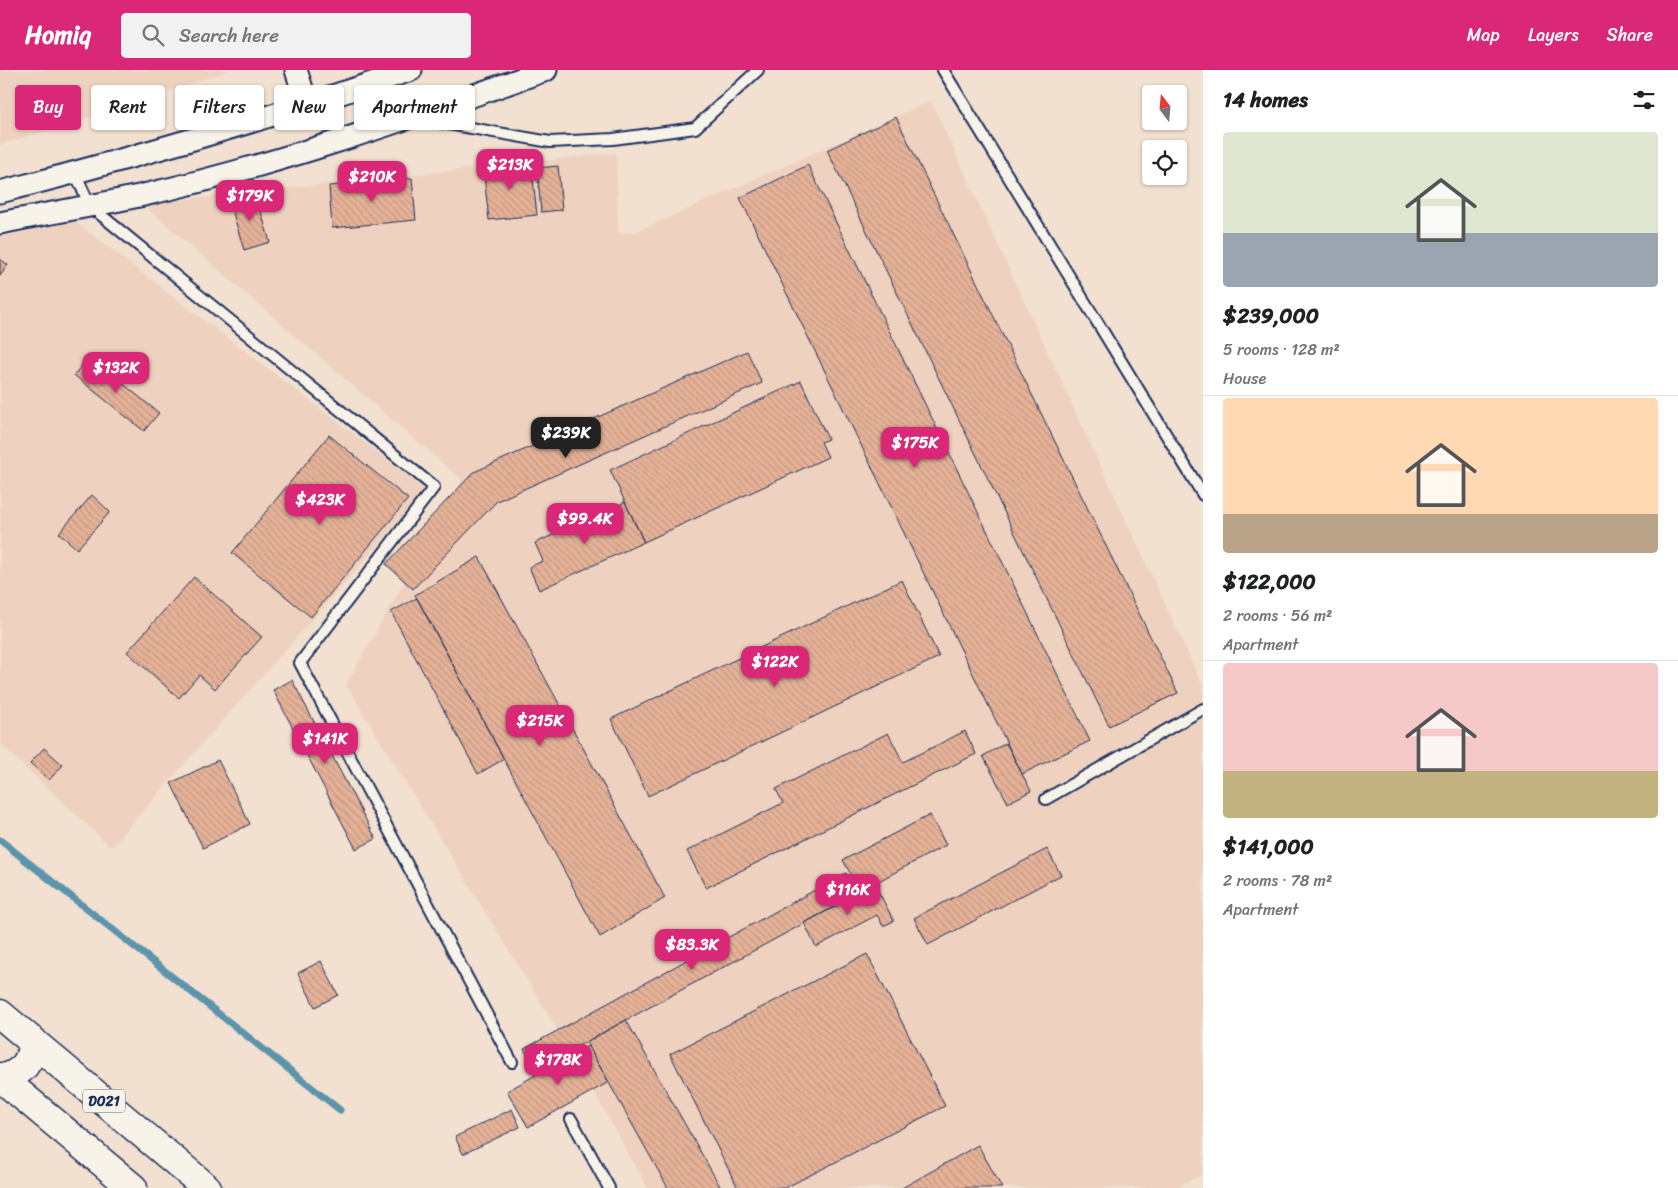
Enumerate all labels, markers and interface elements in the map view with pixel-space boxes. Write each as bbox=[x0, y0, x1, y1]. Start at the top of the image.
search box bbox=[121, 13, 471, 58]
text: Homiq bbox=[25, 14, 91, 56]
text: Search here bbox=[179, 19, 279, 52]
text: Map bbox=[1467, 19, 1500, 51]
text: Layers bbox=[1528, 19, 1579, 51]
text: Share bbox=[1607, 19, 1653, 51]
icon: search bbox=[139, 21, 167, 49]
text: 14 homes bbox=[1223, 81, 1308, 119]
chip: Buy bbox=[15, 85, 81, 130]
chip: Rent bbox=[91, 85, 165, 130]
chip: Filters bbox=[175, 85, 264, 130]
chip: New bbox=[274, 85, 344, 130]
chip: Apartment bbox=[354, 85, 475, 130]
north arrow bbox=[1142, 85, 1188, 130]
map controls bbox=[1142, 85, 1187, 185]
icon: filters bbox=[1630, 86, 1658, 114]
button: locate bbox=[1142, 140, 1187, 185]
pin: $213K bbox=[475, 148, 545, 191]
text: $213K bbox=[487, 150, 533, 179]
pin: $210K bbox=[337, 160, 407, 203]
text: $210K bbox=[349, 162, 395, 191]
icon: home bbox=[1396, 165, 1486, 255]
pin: $179K bbox=[215, 180, 285, 222]
text: $179K bbox=[227, 181, 273, 210]
text: $239,000 bbox=[1223, 297, 1319, 335]
text: 5 rooms · 128 m² bbox=[1223, 335, 1340, 364]
pin: $132K bbox=[81, 352, 151, 394]
text: $132K bbox=[93, 353, 139, 382]
text: House bbox=[1223, 364, 1266, 393]
pin: $239K bbox=[531, 416, 601, 459]
text: $239K bbox=[542, 418, 590, 447]
pin: $175K bbox=[880, 426, 950, 469]
text: $175K bbox=[892, 428, 938, 457]
icon: home bbox=[1396, 430, 1486, 520]
pin: $423K bbox=[285, 484, 355, 526]
text: $423K bbox=[296, 485, 344, 514]
pin: $99.4K bbox=[544, 502, 626, 545]
text: $99.4K bbox=[558, 504, 612, 533]
text: $122,000 bbox=[1223, 563, 1316, 601]
text: 2 rooms · 56 m² bbox=[1223, 601, 1332, 630]
text: Apartment bbox=[1223, 630, 1299, 659]
pin: $122K bbox=[740, 646, 810, 688]
text: $122K bbox=[752, 647, 798, 676]
icon: home bbox=[1396, 695, 1486, 785]
pin: $215K bbox=[505, 704, 575, 747]
text: $215K bbox=[517, 706, 563, 735]
pin: $141K bbox=[290, 722, 360, 765]
text: $141K bbox=[303, 724, 347, 753]
text: $141,000 bbox=[1223, 828, 1314, 866]
text: 2 rooms · 78 m² bbox=[1223, 866, 1332, 895]
pin: $116K bbox=[813, 874, 883, 916]
text: $116K bbox=[826, 875, 870, 904]
text: Apartment bbox=[1223, 895, 1299, 924]
pin: $83.3K bbox=[651, 928, 733, 971]
text: $83.3K bbox=[666, 930, 718, 959]
pin: $178K bbox=[523, 1044, 593, 1086]
text: $178K bbox=[535, 1045, 581, 1074]
road number: D021 bbox=[83, 1089, 125, 1112]

